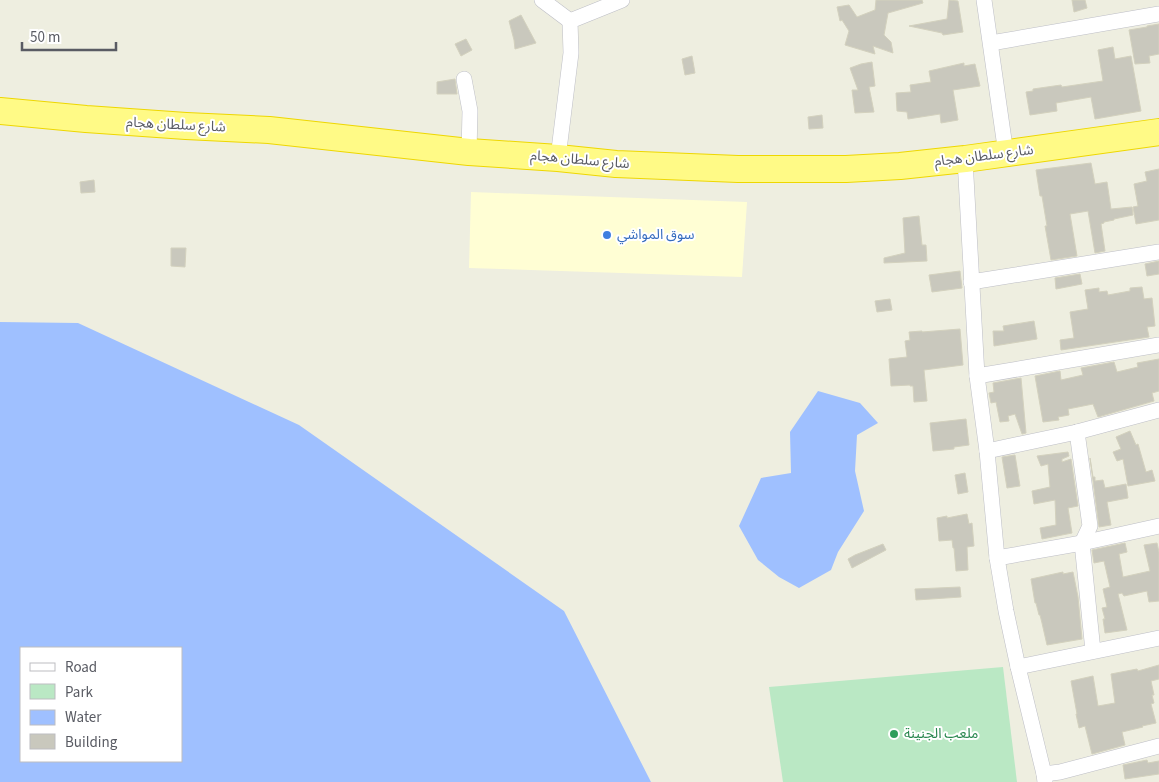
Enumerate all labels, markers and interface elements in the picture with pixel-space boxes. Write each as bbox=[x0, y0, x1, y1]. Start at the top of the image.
scale bar bbox=[22, 20, 116, 52]
text: 50 m bbox=[30, 27, 60, 48]
street label: شارع سلطان هجام bbox=[126, 112, 226, 138]
street label: شارع سلطان هجام bbox=[933, 140, 1035, 172]
street label: شارع سلطان هجام bbox=[530, 146, 630, 174]
place label: سوق المواشي bbox=[617, 225, 695, 245]
marker: سوق المواشي bbox=[601, 229, 613, 241]
legend bbox=[20, 647, 182, 762]
text: Road bbox=[65, 657, 97, 678]
text: Park bbox=[65, 682, 94, 703]
text: Water bbox=[65, 707, 102, 728]
place label: ملعب الجنينة bbox=[904, 724, 978, 744]
marker: ملعب الجنينة bbox=[888, 728, 900, 740]
text: Building bbox=[65, 732, 118, 753]

